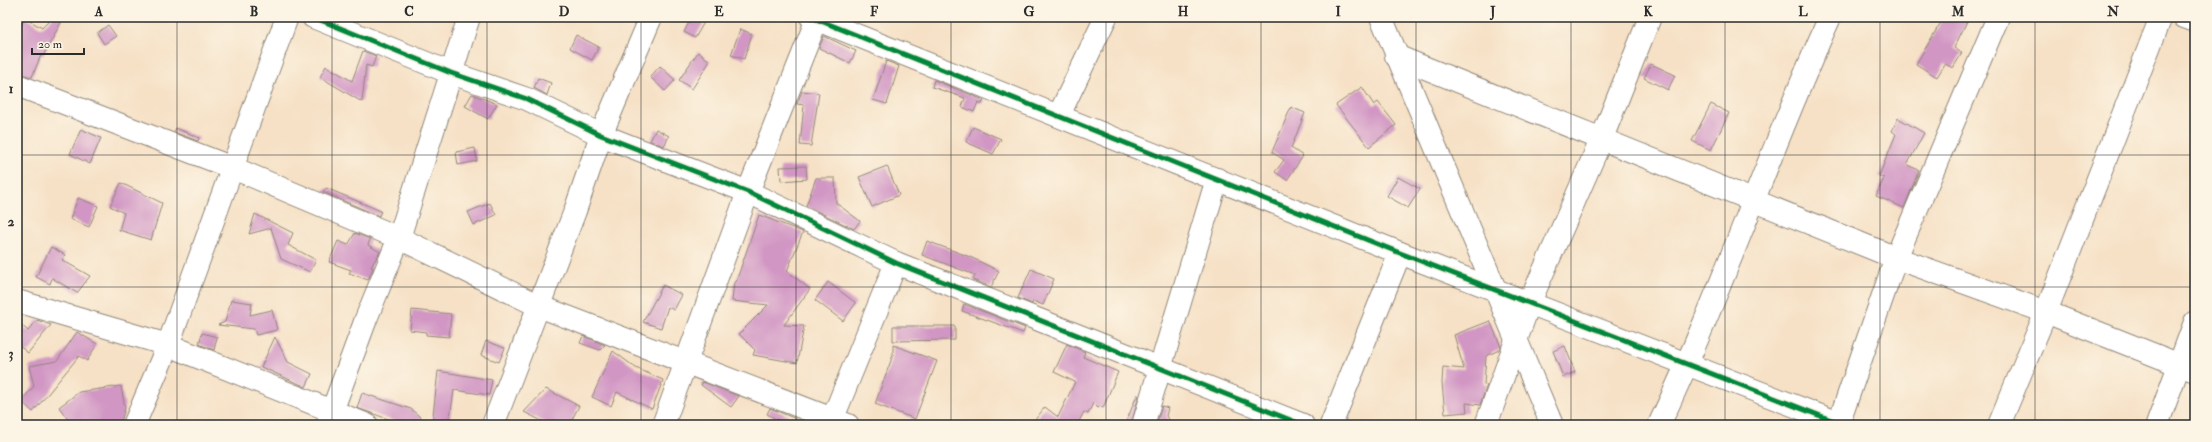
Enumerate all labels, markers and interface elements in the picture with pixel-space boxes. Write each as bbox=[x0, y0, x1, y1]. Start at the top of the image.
text: A bbox=[94, 4, 104, 20]
text: B bbox=[250, 4, 258, 20]
text: C bbox=[404, 4, 414, 20]
text: D bbox=[559, 4, 570, 20]
text: E bbox=[714, 4, 724, 20]
text: F bbox=[870, 4, 879, 20]
text: G bbox=[1024, 4, 1035, 20]
text: H bbox=[1178, 4, 1189, 20]
text: I bbox=[1335, 4, 1341, 20]
text: J bbox=[1489, 4, 1496, 21]
text: K bbox=[1643, 4, 1653, 20]
text: L bbox=[1798, 4, 1808, 20]
text: M bbox=[1951, 4, 1965, 20]
text: N bbox=[2106, 4, 2119, 20]
scale bar bbox=[32, 30, 84, 56]
text: 20 m bbox=[38, 37, 63, 52]
text: 1 bbox=[9, 81, 14, 97]
text: 2 bbox=[8, 214, 15, 230]
text: 3 bbox=[9, 346, 14, 362]

